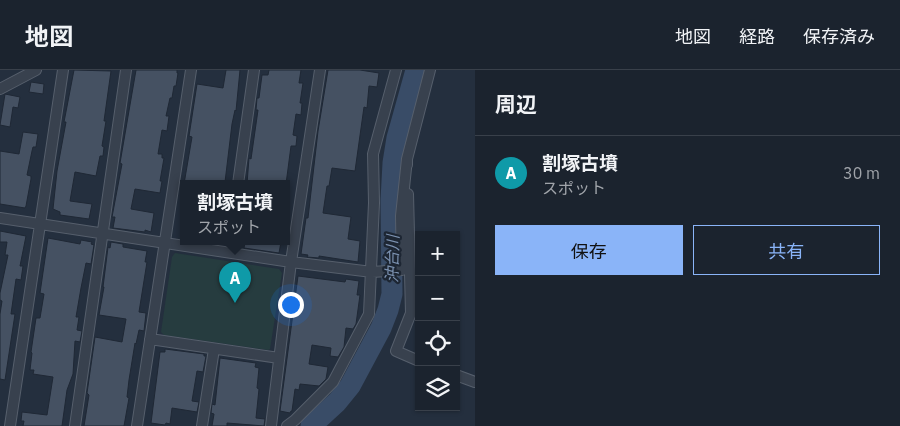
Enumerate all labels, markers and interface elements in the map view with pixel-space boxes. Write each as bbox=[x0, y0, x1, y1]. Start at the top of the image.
text: 地図 bbox=[25, 20, 73, 52]
text: 地図 bbox=[675, 25, 711, 48]
text: 経路 bbox=[739, 25, 775, 48]
text: 保存済み bbox=[803, 25, 875, 48]
text: 周辺 bbox=[495, 90, 537, 118]
text: 割塚古墳 bbox=[542, 151, 618, 175]
text: A bbox=[506, 163, 516, 183]
text: 30 m bbox=[843, 163, 880, 183]
text: スポット bbox=[542, 178, 606, 198]
popup bbox=[180, 180, 290, 245]
text: 割塚古墳 bbox=[197, 190, 273, 214]
text: スポット bbox=[197, 217, 261, 237]
button: 保存 bbox=[495, 225, 683, 275]
button: 共有 bbox=[693, 225, 880, 275]
map controls bbox=[415, 231, 460, 411]
button: + bbox=[415, 231, 460, 276]
water label: 沖台川 bbox=[382, 233, 402, 283]
pin: A bbox=[219, 262, 251, 303]
button: − bbox=[415, 276, 460, 321]
your location bbox=[278, 292, 304, 318]
button: locate bbox=[415, 321, 460, 366]
button: layers bbox=[415, 366, 460, 411]

